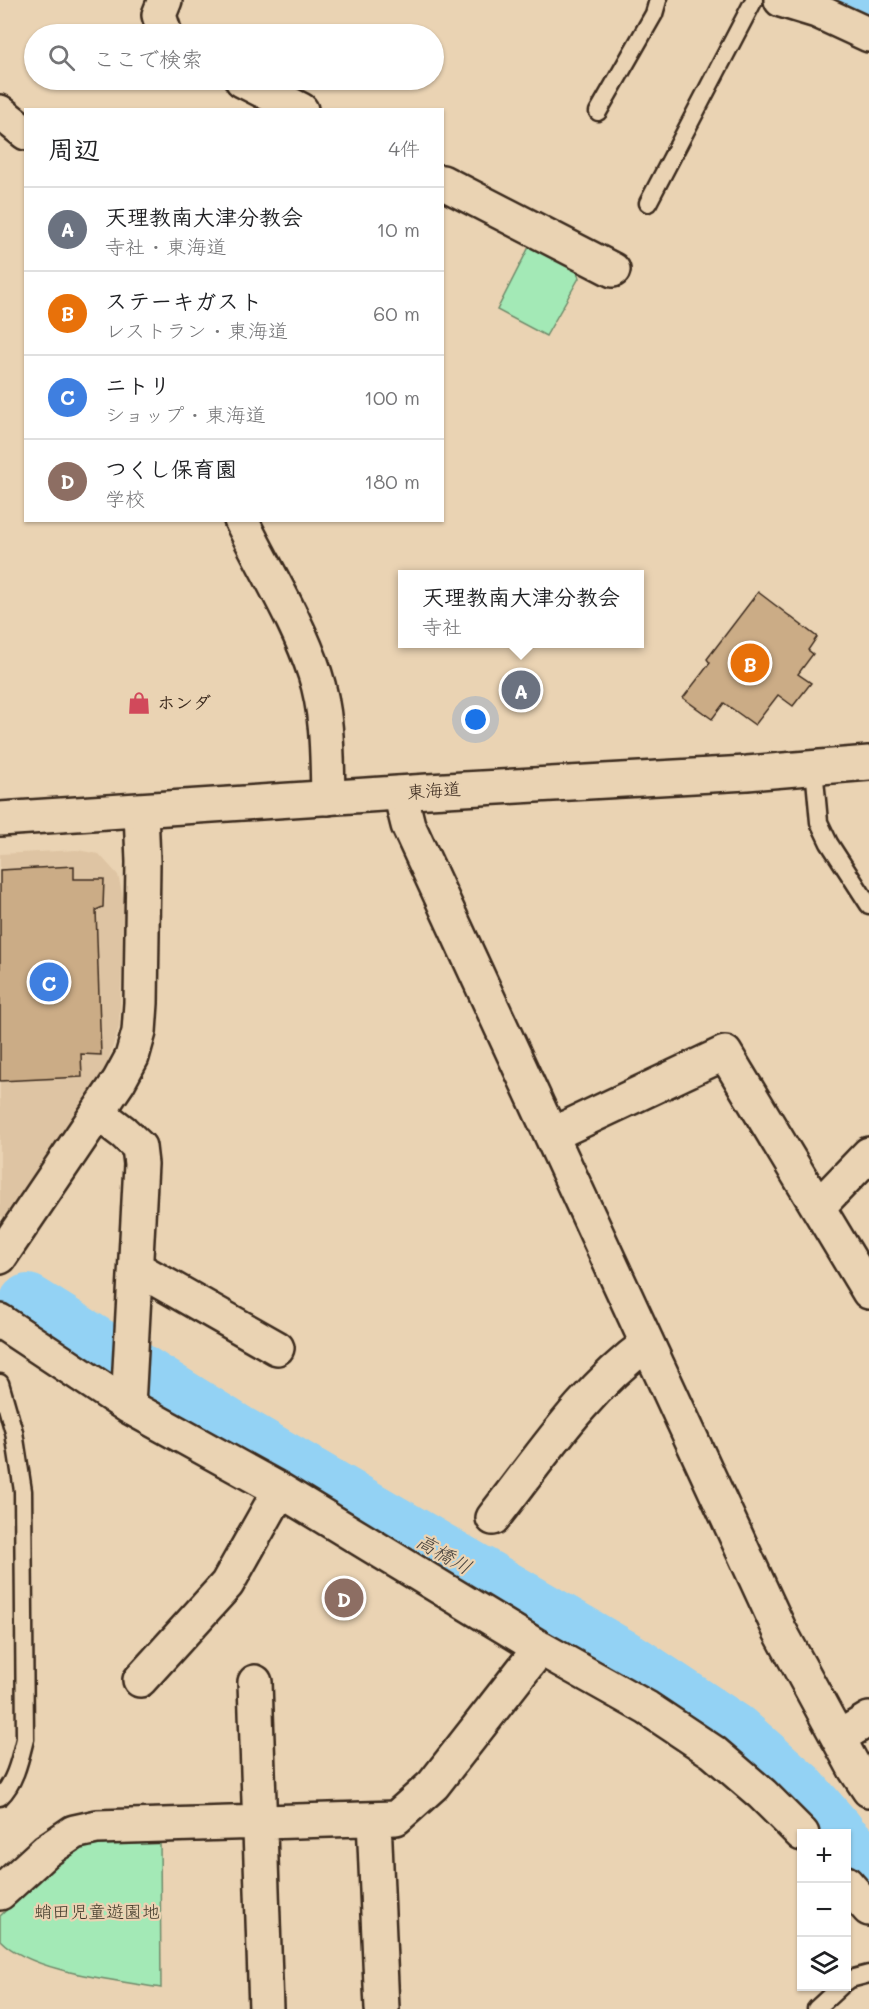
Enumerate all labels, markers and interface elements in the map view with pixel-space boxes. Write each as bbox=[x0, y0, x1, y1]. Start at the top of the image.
search box bbox=[24, 24, 444, 90]
icon: search bbox=[45, 41, 78, 74]
text: ここで検索 bbox=[93, 44, 203, 73]
text: 周辺 bbox=[48, 132, 100, 166]
text: 4件 bbox=[388, 135, 420, 161]
text: 天理教南大津分教会 bbox=[105, 202, 303, 231]
text: A bbox=[61, 216, 74, 242]
text: 10 m bbox=[376, 216, 420, 242]
text: 寺社 · 東海道 bbox=[105, 233, 227, 259]
text: ステーキガスト bbox=[105, 286, 263, 315]
text: B bbox=[61, 300, 74, 326]
text: 60 m bbox=[373, 300, 420, 326]
text: レストラン · 東海道 bbox=[105, 317, 288, 343]
text: ニトリ bbox=[105, 370, 171, 399]
text: C bbox=[60, 384, 75, 410]
text: 100 m bbox=[364, 384, 420, 410]
text: ショップ · 東海道 bbox=[105, 401, 266, 427]
text: つくし保育園 bbox=[105, 454, 237, 483]
text: D bbox=[60, 468, 75, 494]
text: 180 m bbox=[364, 468, 420, 494]
text: 学校 bbox=[105, 485, 145, 511]
popup bbox=[398, 570, 644, 648]
text: 天理教南大津分教会 bbox=[422, 582, 620, 611]
text: 寺社 bbox=[422, 613, 462, 639]
pin: B bbox=[730, 640, 770, 686]
pin: A bbox=[502, 668, 540, 712]
shop icon: ホンダ bbox=[126, 690, 152, 716]
place label: ホンダ bbox=[157, 690, 211, 714]
your location bbox=[461, 705, 490, 734]
street label: 東海道 bbox=[406, 776, 462, 804]
pin: C bbox=[29, 960, 68, 1004]
water label: 高橋川 bbox=[412, 1527, 477, 1579]
pin: D bbox=[324, 1576, 364, 1620]
map controls bbox=[797, 1829, 851, 1991]
button: + bbox=[797, 1829, 851, 1883]
button: − bbox=[797, 1883, 851, 1937]
park label: 蛸田児童遊園地 bbox=[34, 1899, 160, 1923]
button: layers bbox=[797, 1937, 851, 1991]

